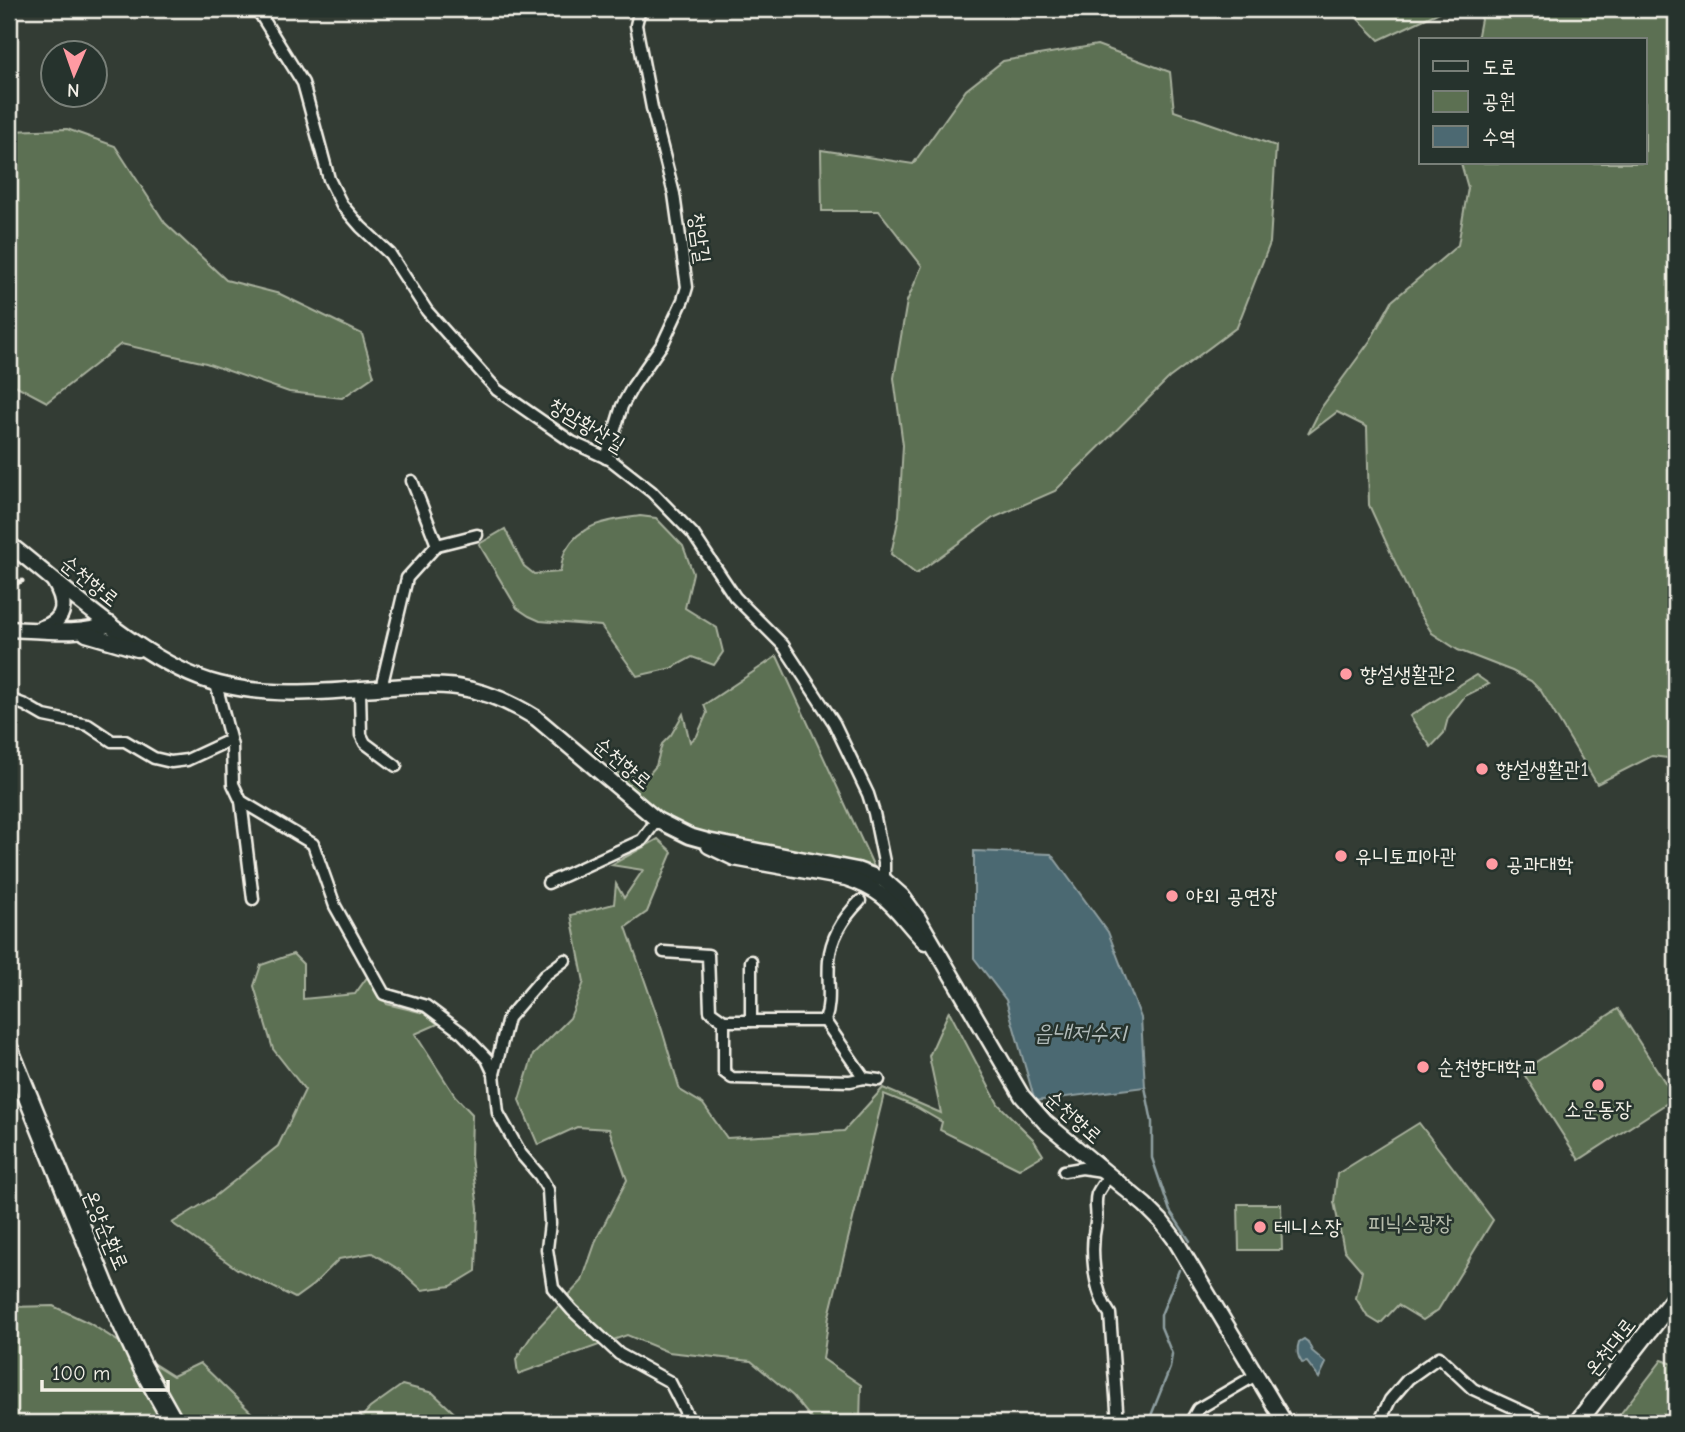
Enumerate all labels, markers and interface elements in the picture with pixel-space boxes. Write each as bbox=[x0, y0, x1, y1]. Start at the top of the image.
north arrow bbox=[38, 38, 108, 108]
legend bbox=[1419, 38, 1646, 164]
text: 도로 bbox=[1482, 55, 1516, 79]
text: N bbox=[67, 79, 80, 101]
text: 공원 bbox=[1482, 89, 1516, 113]
text: 수역 bbox=[1482, 125, 1516, 149]
street label: 창암길 bbox=[685, 211, 715, 265]
street label: 창암황산길 bbox=[545, 393, 629, 457]
street label: 순천향로 bbox=[56, 550, 124, 612]
place label: 향설생활관2 bbox=[1360, 662, 1455, 686]
marker: 향설생활관2 bbox=[1338, 666, 1354, 682]
street label: 순천향로 bbox=[589, 732, 657, 794]
place label: 향설생활관1 bbox=[1496, 757, 1589, 781]
marker: 향설생활관1 bbox=[1474, 761, 1490, 777]
place label: 유니토피아관 bbox=[1355, 844, 1456, 868]
marker: 유니토피아관 bbox=[1333, 848, 1349, 864]
place label: 공과대학 bbox=[1506, 852, 1574, 876]
marker: 공과대학 bbox=[1484, 856, 1500, 872]
place label: 야외 공연장 bbox=[1186, 884, 1278, 908]
marker: 야외 공연장 bbox=[1164, 888, 1180, 904]
water label: 읍내저수지 bbox=[1034, 1019, 1129, 1046]
place label: 순천향대학교 bbox=[1437, 1055, 1538, 1079]
marker: 순천향대학교 bbox=[1415, 1059, 1431, 1075]
marker: 소운동장 bbox=[1590, 1077, 1606, 1093]
street label: 순천향로 bbox=[1041, 1085, 1107, 1149]
place label: 소운동장 bbox=[1564, 1097, 1632, 1121]
street label: 온양순환로 bbox=[78, 1186, 134, 1274]
park label: 피닉스광장 bbox=[1368, 1211, 1452, 1235]
place label: 테니스장 bbox=[1274, 1215, 1342, 1239]
marker: 테니스장 bbox=[1252, 1219, 1268, 1235]
street label: 온천대로 bbox=[1580, 1313, 1640, 1381]
scale bar bbox=[42, 1348, 168, 1392]
text: 100 m bbox=[52, 1361, 110, 1385]

